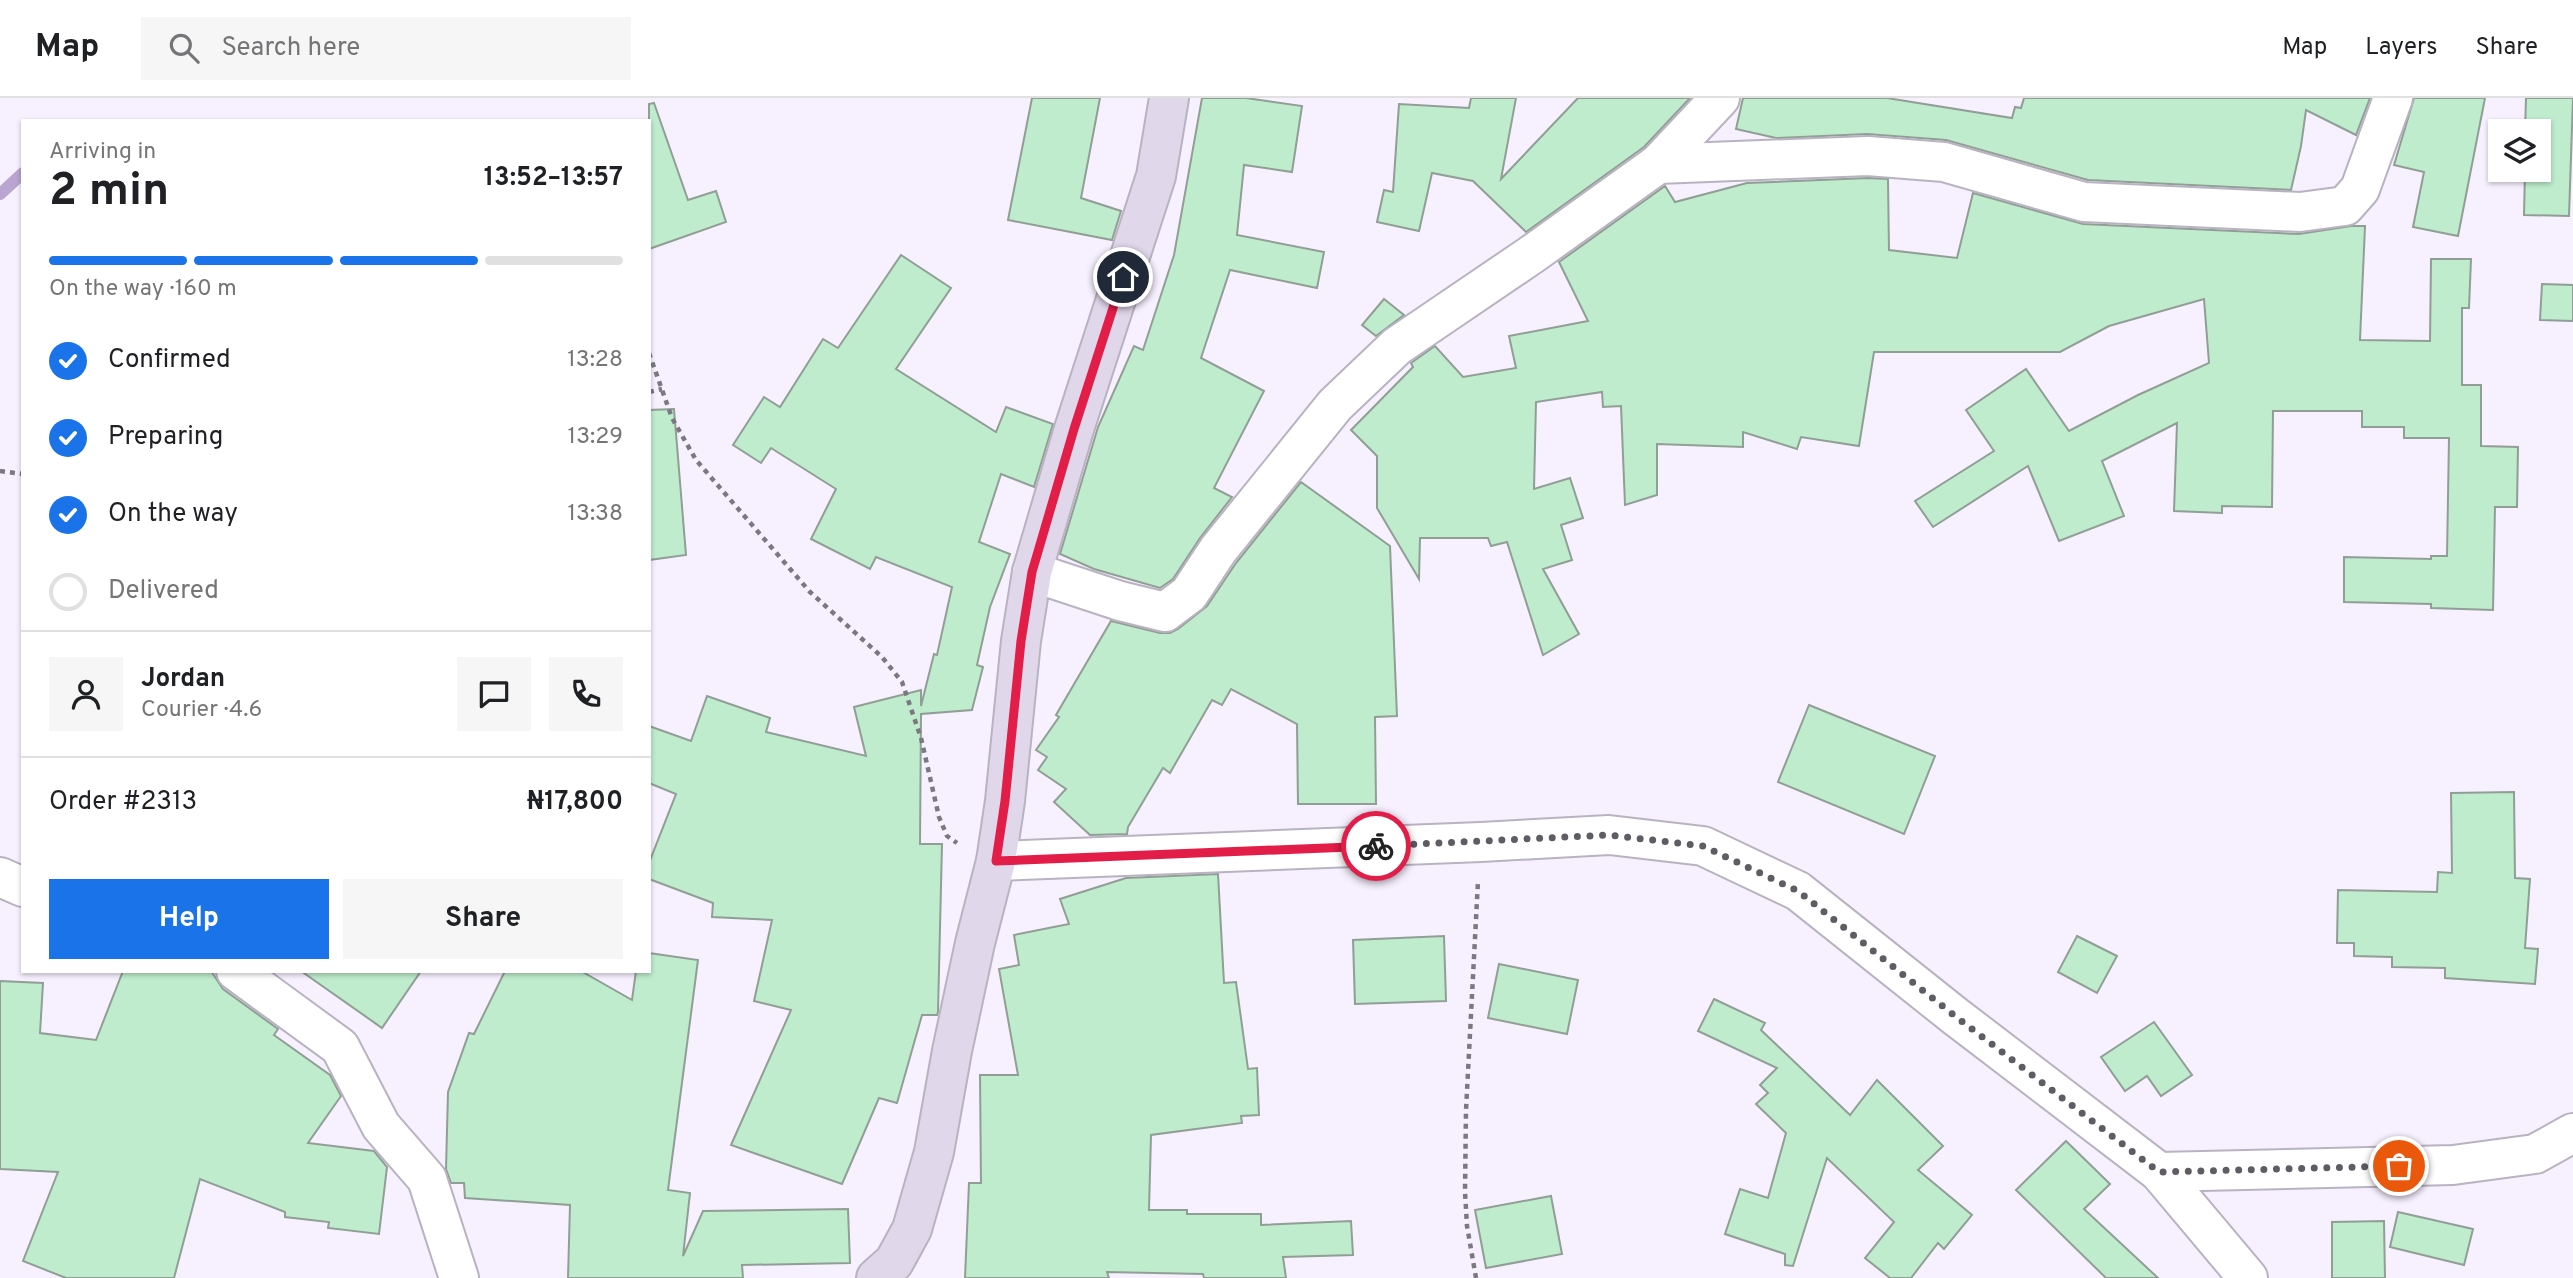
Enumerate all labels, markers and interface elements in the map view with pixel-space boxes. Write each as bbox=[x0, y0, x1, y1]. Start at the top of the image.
search box bbox=[141, 17, 631, 80]
text: Map bbox=[35, 27, 99, 69]
icon: search bbox=[165, 29, 203, 67]
text: Search here bbox=[221, 32, 360, 65]
text: Map bbox=[2282, 33, 2327, 63]
text: Layers bbox=[2365, 33, 2437, 63]
text: Share bbox=[2475, 33, 2538, 63]
map controls bbox=[2488, 119, 2551, 182]
button: layers bbox=[2488, 119, 2551, 182]
text: Arriving in bbox=[49, 138, 156, 167]
text: 13:52–13:57 bbox=[484, 162, 623, 195]
text: 2 min bbox=[49, 163, 169, 222]
pin bbox=[1093, 247, 1153, 307]
icon: home bbox=[1104, 258, 1142, 296]
text: On the way · 160 m bbox=[49, 275, 237, 304]
icon: check bbox=[49, 342, 87, 380]
text: Confirmed bbox=[108, 344, 231, 377]
text: 13:28 bbox=[567, 346, 623, 375]
icon: check bbox=[49, 419, 87, 457]
text: Preparing bbox=[108, 421, 223, 454]
text: 13:29 bbox=[568, 423, 623, 452]
icon: check bbox=[49, 496, 87, 534]
text: On the way bbox=[108, 498, 238, 531]
text: 13:38 bbox=[568, 500, 623, 529]
text: Delivered bbox=[108, 575, 219, 608]
button: person bbox=[49, 657, 123, 731]
button: chat bbox=[457, 657, 531, 731]
button: phone bbox=[549, 657, 623, 731]
text: Jordan bbox=[141, 663, 225, 696]
text: Courier · 4.6 bbox=[141, 696, 262, 725]
text: Order #2313 bbox=[49, 786, 197, 819]
text: ₦17,800 bbox=[527, 786, 623, 819]
courier bbox=[1341, 811, 1411, 881]
icon: bike bbox=[1357, 827, 1395, 865]
button: Help bbox=[49, 879, 329, 959]
button: Share bbox=[343, 879, 623, 959]
pin bbox=[2369, 1136, 2429, 1196]
icon: bag bbox=[2380, 1147, 2418, 1185]

